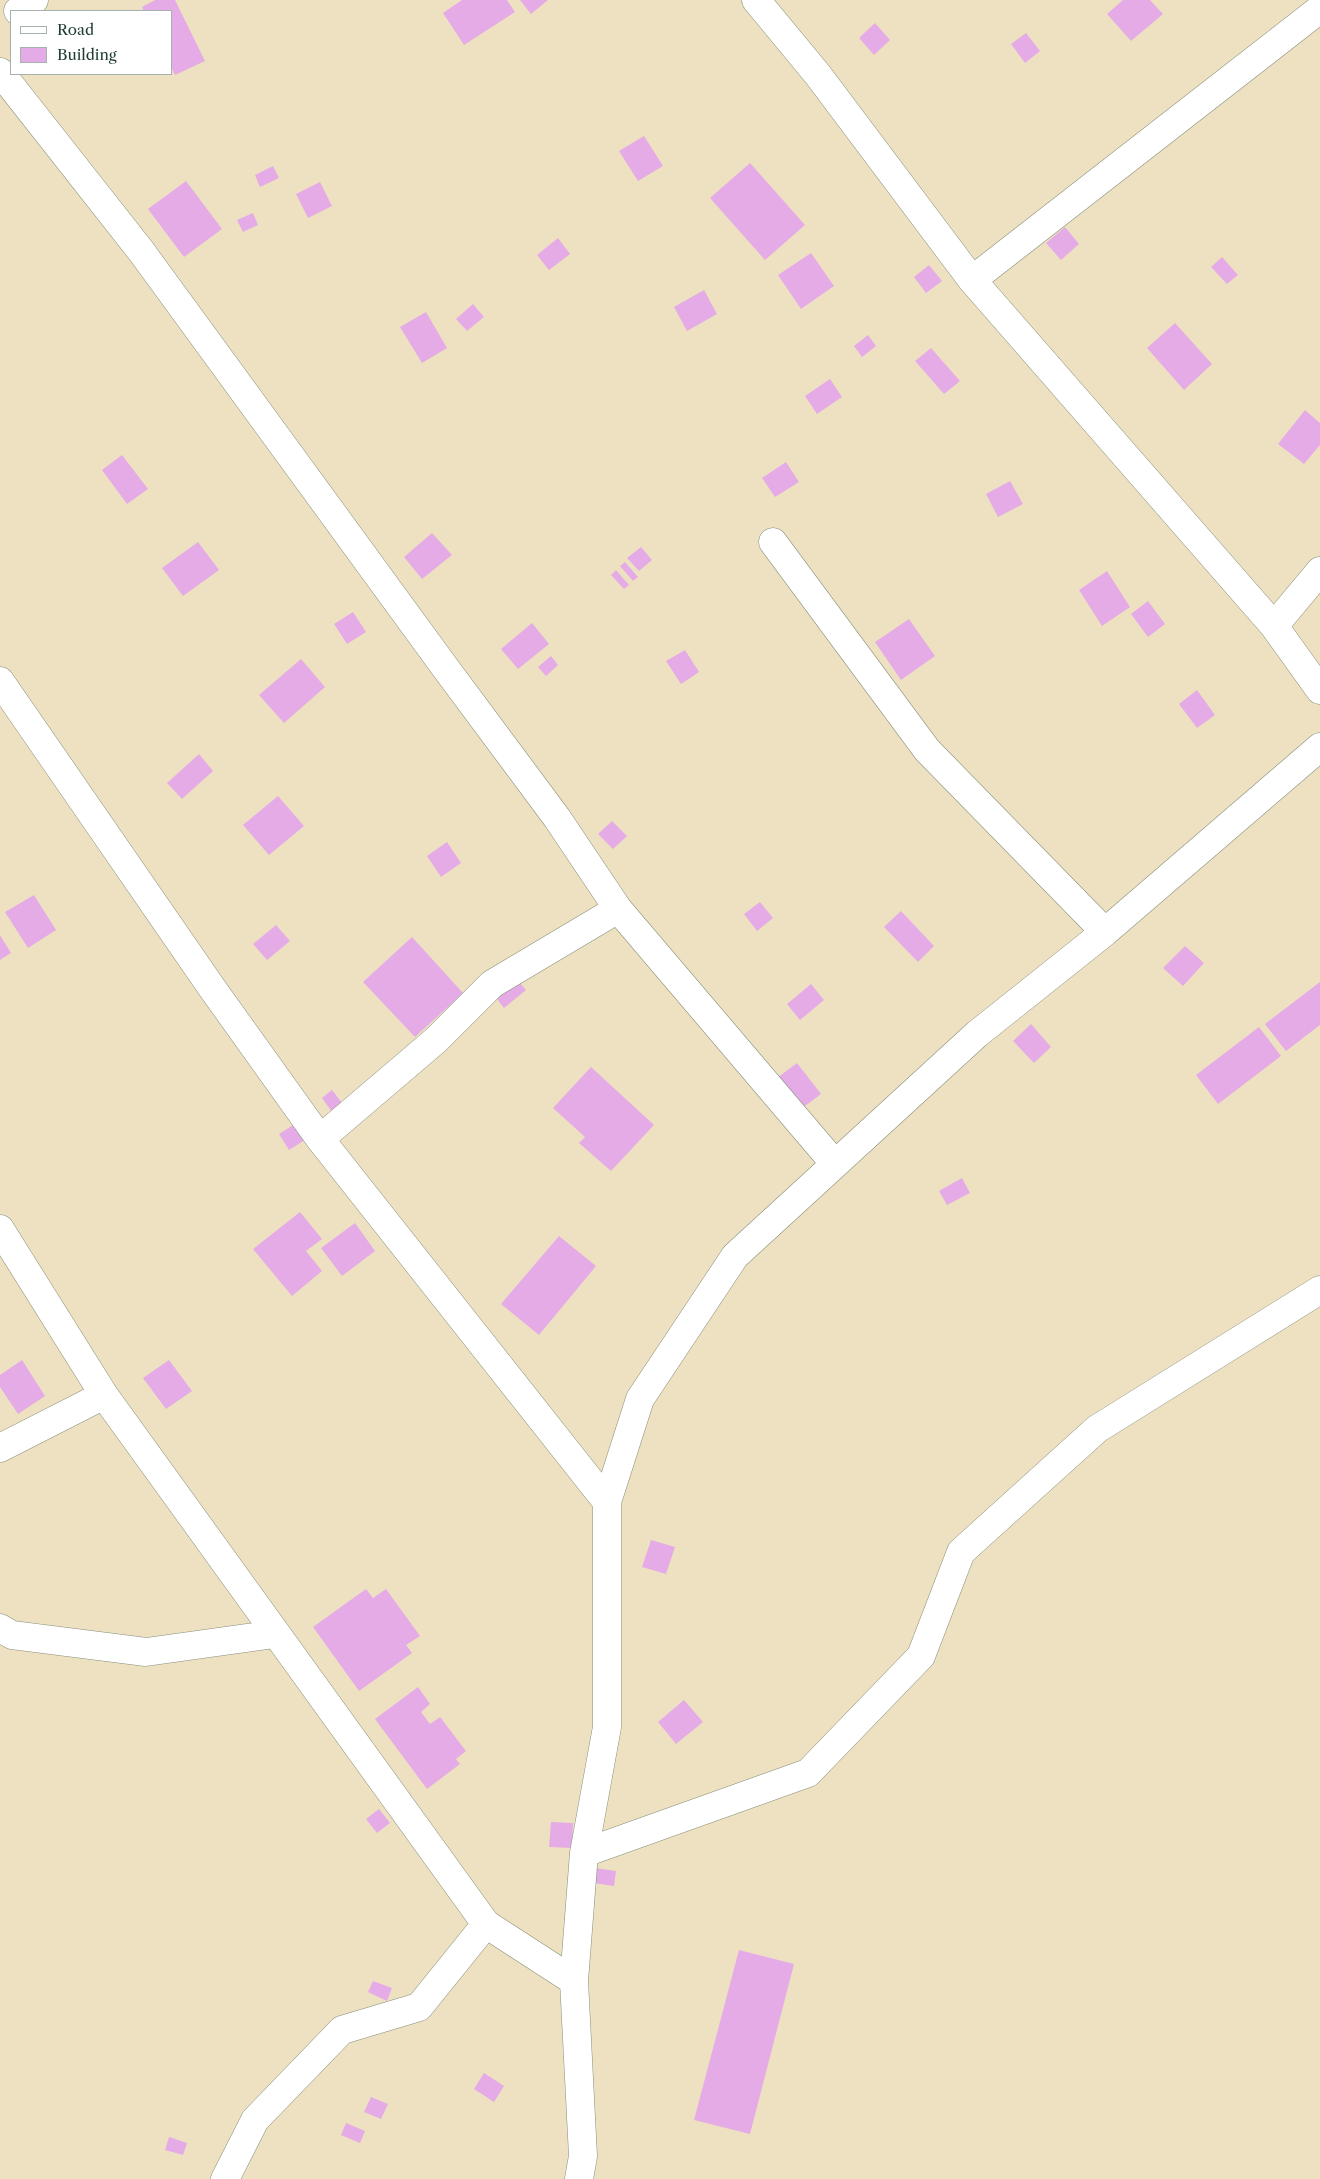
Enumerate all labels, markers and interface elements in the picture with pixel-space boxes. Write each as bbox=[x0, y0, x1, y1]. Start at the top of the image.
legend bbox=[10, 10, 172, 75]
text: Road bbox=[57, 20, 94, 39]
text: Building bbox=[57, 45, 117, 64]

